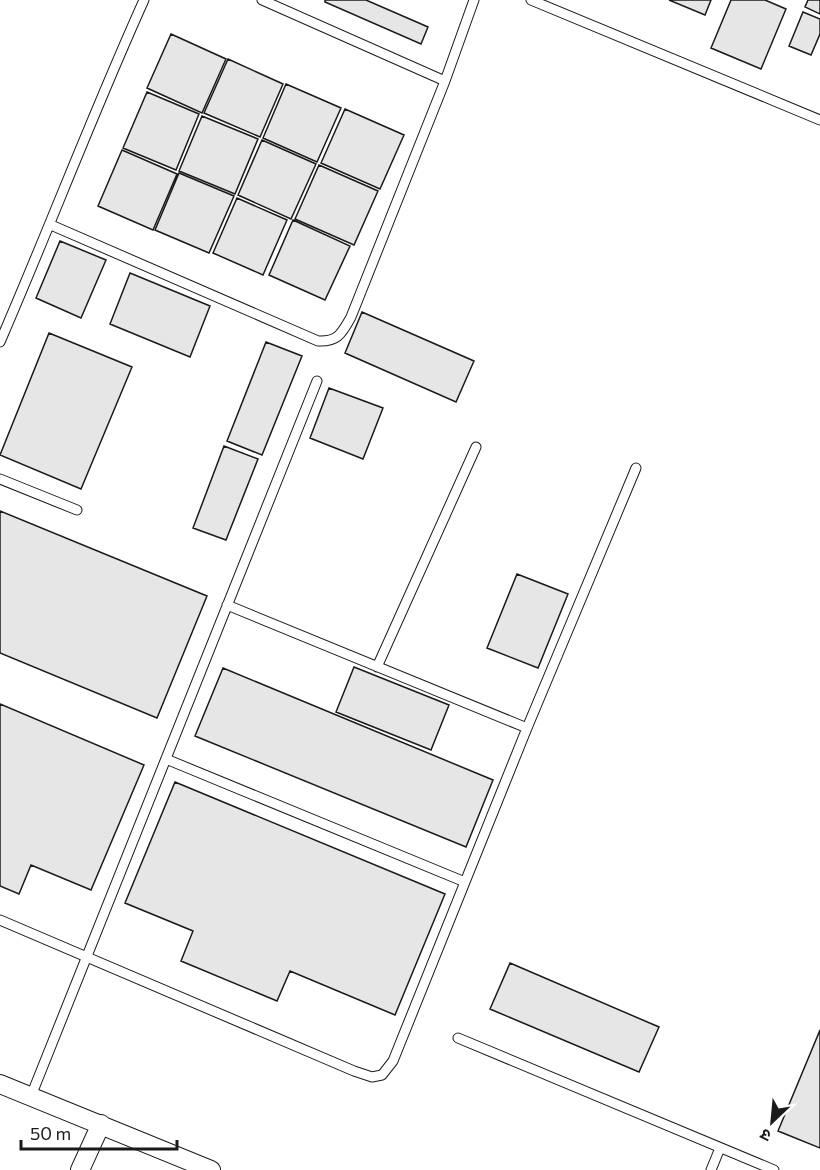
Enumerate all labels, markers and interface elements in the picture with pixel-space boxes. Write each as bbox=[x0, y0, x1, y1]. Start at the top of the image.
north arrow bbox=[742, 1092, 802, 1152]
scale bar bbox=[21, 1113, 177, 1151]
text: 50 m bbox=[30, 1122, 71, 1144]
text: उ bbox=[756, 1125, 774, 1147]

